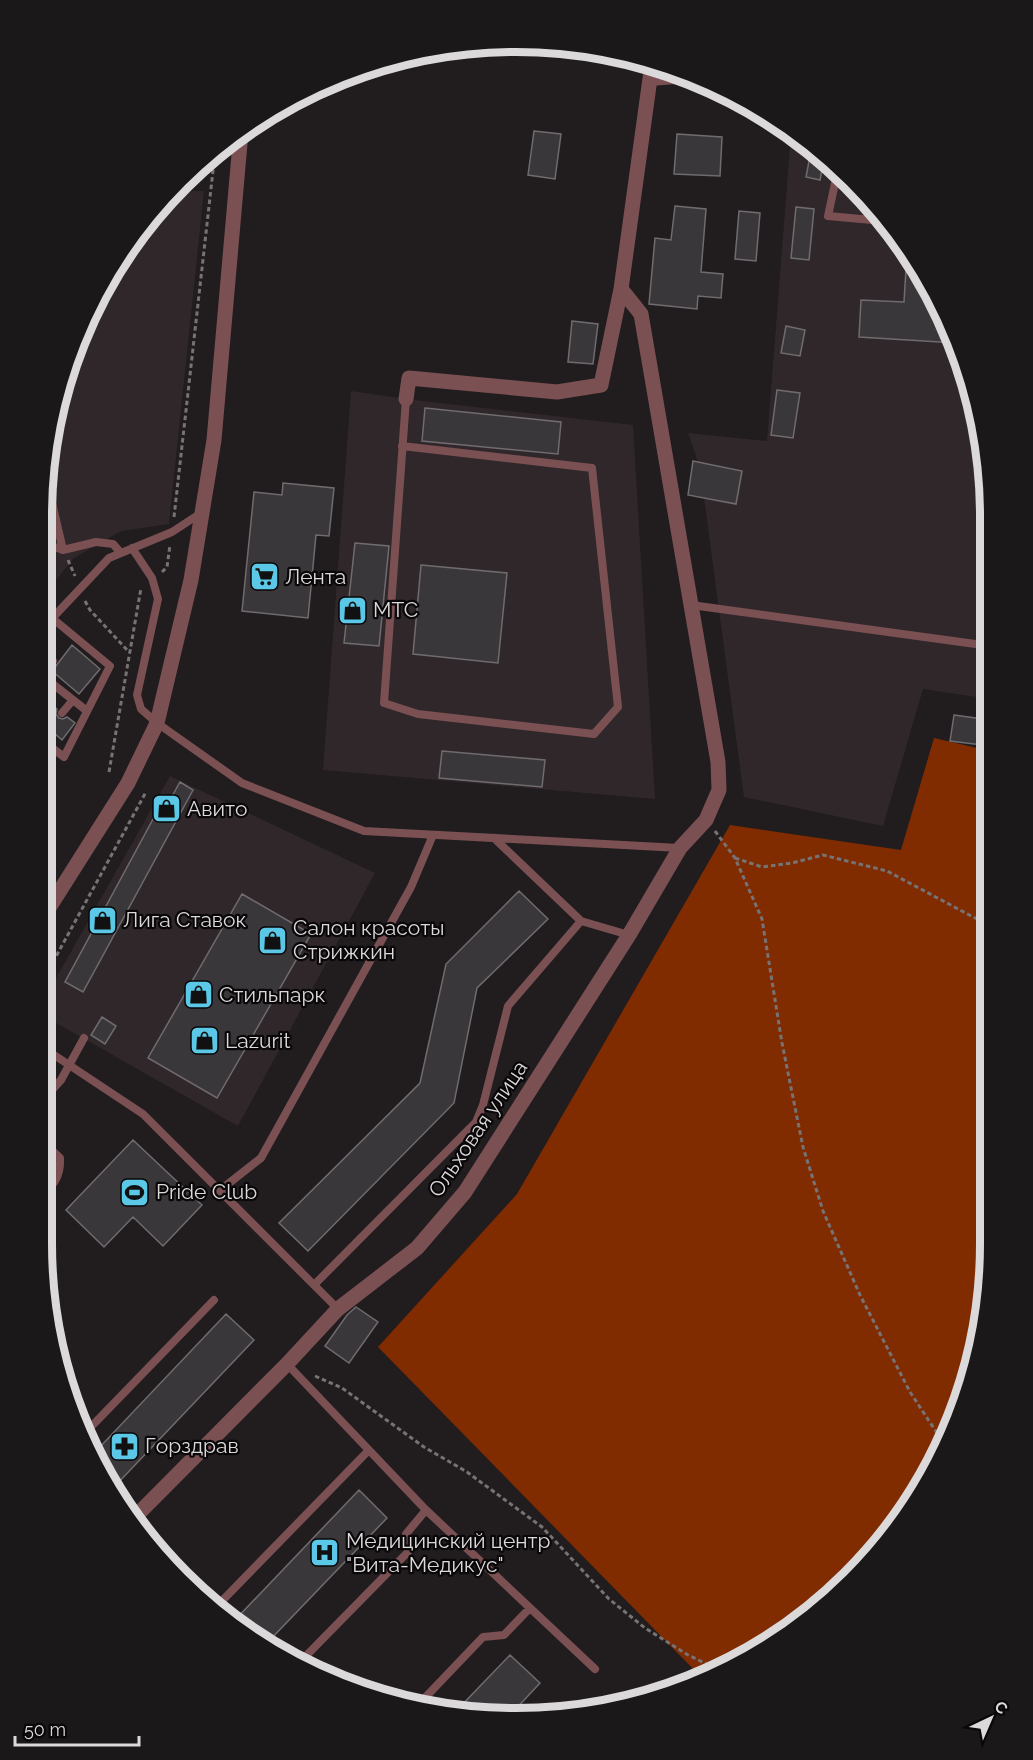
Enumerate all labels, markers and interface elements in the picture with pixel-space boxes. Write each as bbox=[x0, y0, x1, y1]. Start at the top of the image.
supermarket icon: Лента bbox=[248, 561, 280, 593]
place label: Лента bbox=[285, 564, 346, 589]
shop icon: МТС bbox=[336, 594, 368, 626]
place label: МТС bbox=[373, 597, 418, 622]
shop icon: Авито bbox=[150, 793, 182, 825]
place label: Авито bbox=[187, 796, 247, 821]
shop icon: Лига Ставок bbox=[86, 904, 118, 936]
place label: Лига Ставок bbox=[123, 907, 247, 932]
place label: Салон красоты Стрижкин bbox=[293, 915, 444, 964]
shop icon: Салон красоты Стрижкин bbox=[256, 924, 288, 956]
shop icon: Стильпарк bbox=[182, 979, 214, 1011]
place label: Стильпарк bbox=[219, 982, 325, 1007]
shop icon: Lazurit bbox=[188, 1025, 220, 1057]
place label: Lazurit bbox=[225, 1028, 290, 1053]
street label: Ольховая улица bbox=[423, 1056, 532, 1202]
sports icon: Pride Club bbox=[119, 1176, 151, 1208]
place label: Pride Club bbox=[156, 1179, 257, 1204]
pharmacy icon: Горздрав bbox=[108, 1430, 140, 1462]
place label: Горздрав bbox=[145, 1433, 239, 1458]
place label: Медицинский центр "Вита-Медикус" bbox=[346, 1528, 551, 1577]
hospital icon: Медицинский центр "Вита-Медикус" bbox=[309, 1537, 341, 1569]
north arrow bbox=[961, 1688, 1021, 1748]
text: С bbox=[991, 1697, 1012, 1718]
scale bar bbox=[15, 1709, 140, 1747]
text: 50 m bbox=[24, 1719, 66, 1740]

